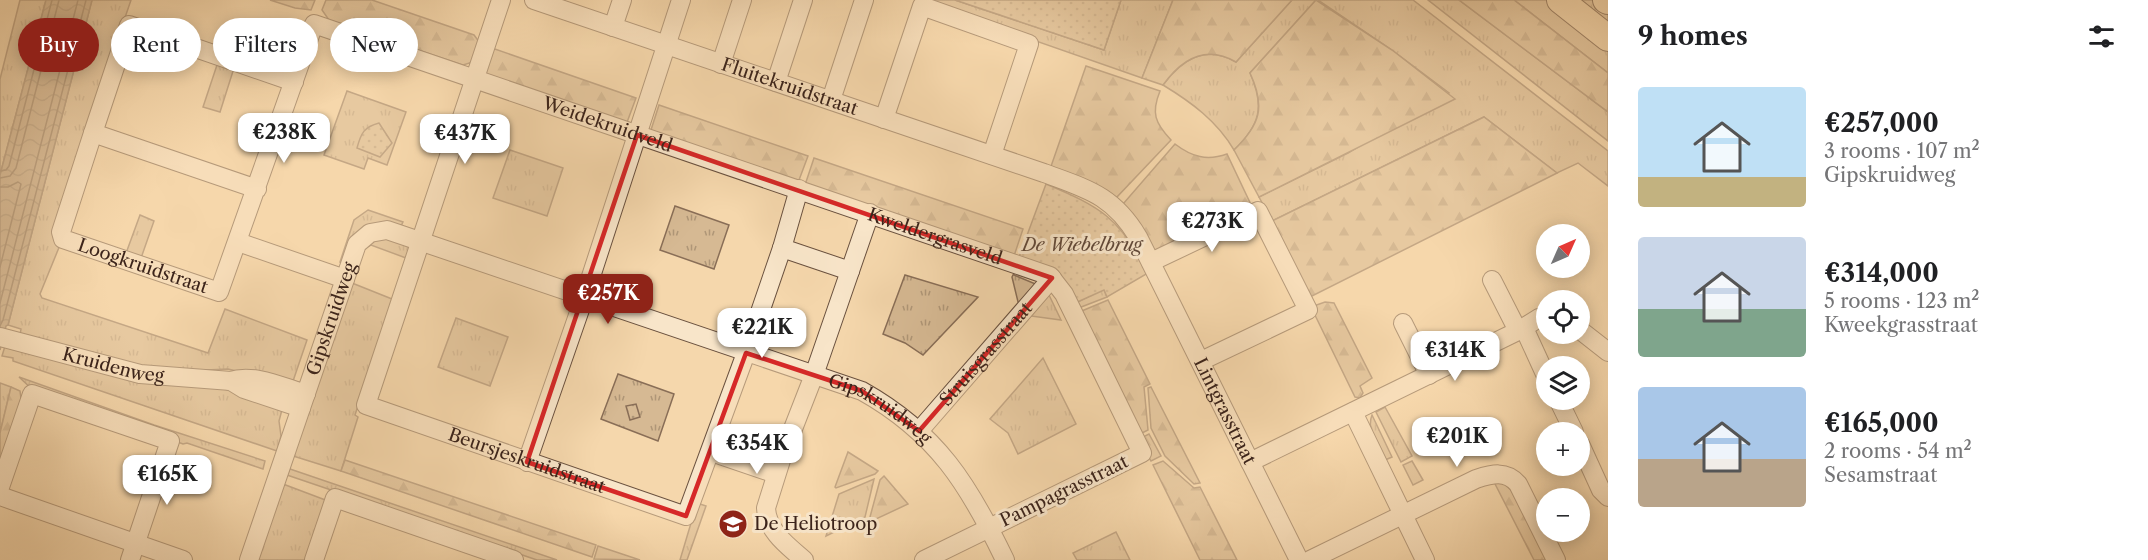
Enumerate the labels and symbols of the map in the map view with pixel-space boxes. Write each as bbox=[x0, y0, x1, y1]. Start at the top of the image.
street label: Fluitekruidstraat bbox=[719, 53, 861, 120]
street label: Weidekruidveld bbox=[539, 92, 675, 157]
pin: €238K bbox=[242, 113, 326, 164]
pin: €437K bbox=[423, 114, 507, 165]
pin: €273K bbox=[1170, 202, 1254, 253]
street label: Kweldergrasveld bbox=[865, 203, 1005, 270]
north arrow bbox=[1536, 224, 1590, 278]
street label: Loogkruidstraat bbox=[75, 234, 211, 299]
park label: De Wiebelbrug bbox=[1020, 234, 1144, 256]
street label: Gipskruidweg bbox=[302, 259, 361, 378]
pin: €257K bbox=[566, 274, 650, 325]
street label: Struisgrasstraat bbox=[935, 297, 1037, 410]
pin: €221K bbox=[720, 308, 804, 359]
pin: €314K bbox=[1413, 331, 1497, 382]
street label: Kruidenweg bbox=[60, 343, 165, 387]
street label: Lintgrasstraat bbox=[1189, 354, 1261, 469]
street label: Gipskruidweg bbox=[825, 369, 937, 449]
pin: €201K bbox=[1415, 417, 1499, 468]
street label: Beursjeskruidstraat bbox=[445, 423, 609, 498]
pin: €354K bbox=[715, 424, 799, 475]
street label: Pampagrasstraat bbox=[996, 450, 1132, 532]
pin: €165K bbox=[125, 455, 209, 506]
school or university icon: De Heliotroop bbox=[717, 508, 749, 540]
place label: De Heliotroop bbox=[754, 513, 877, 535]

